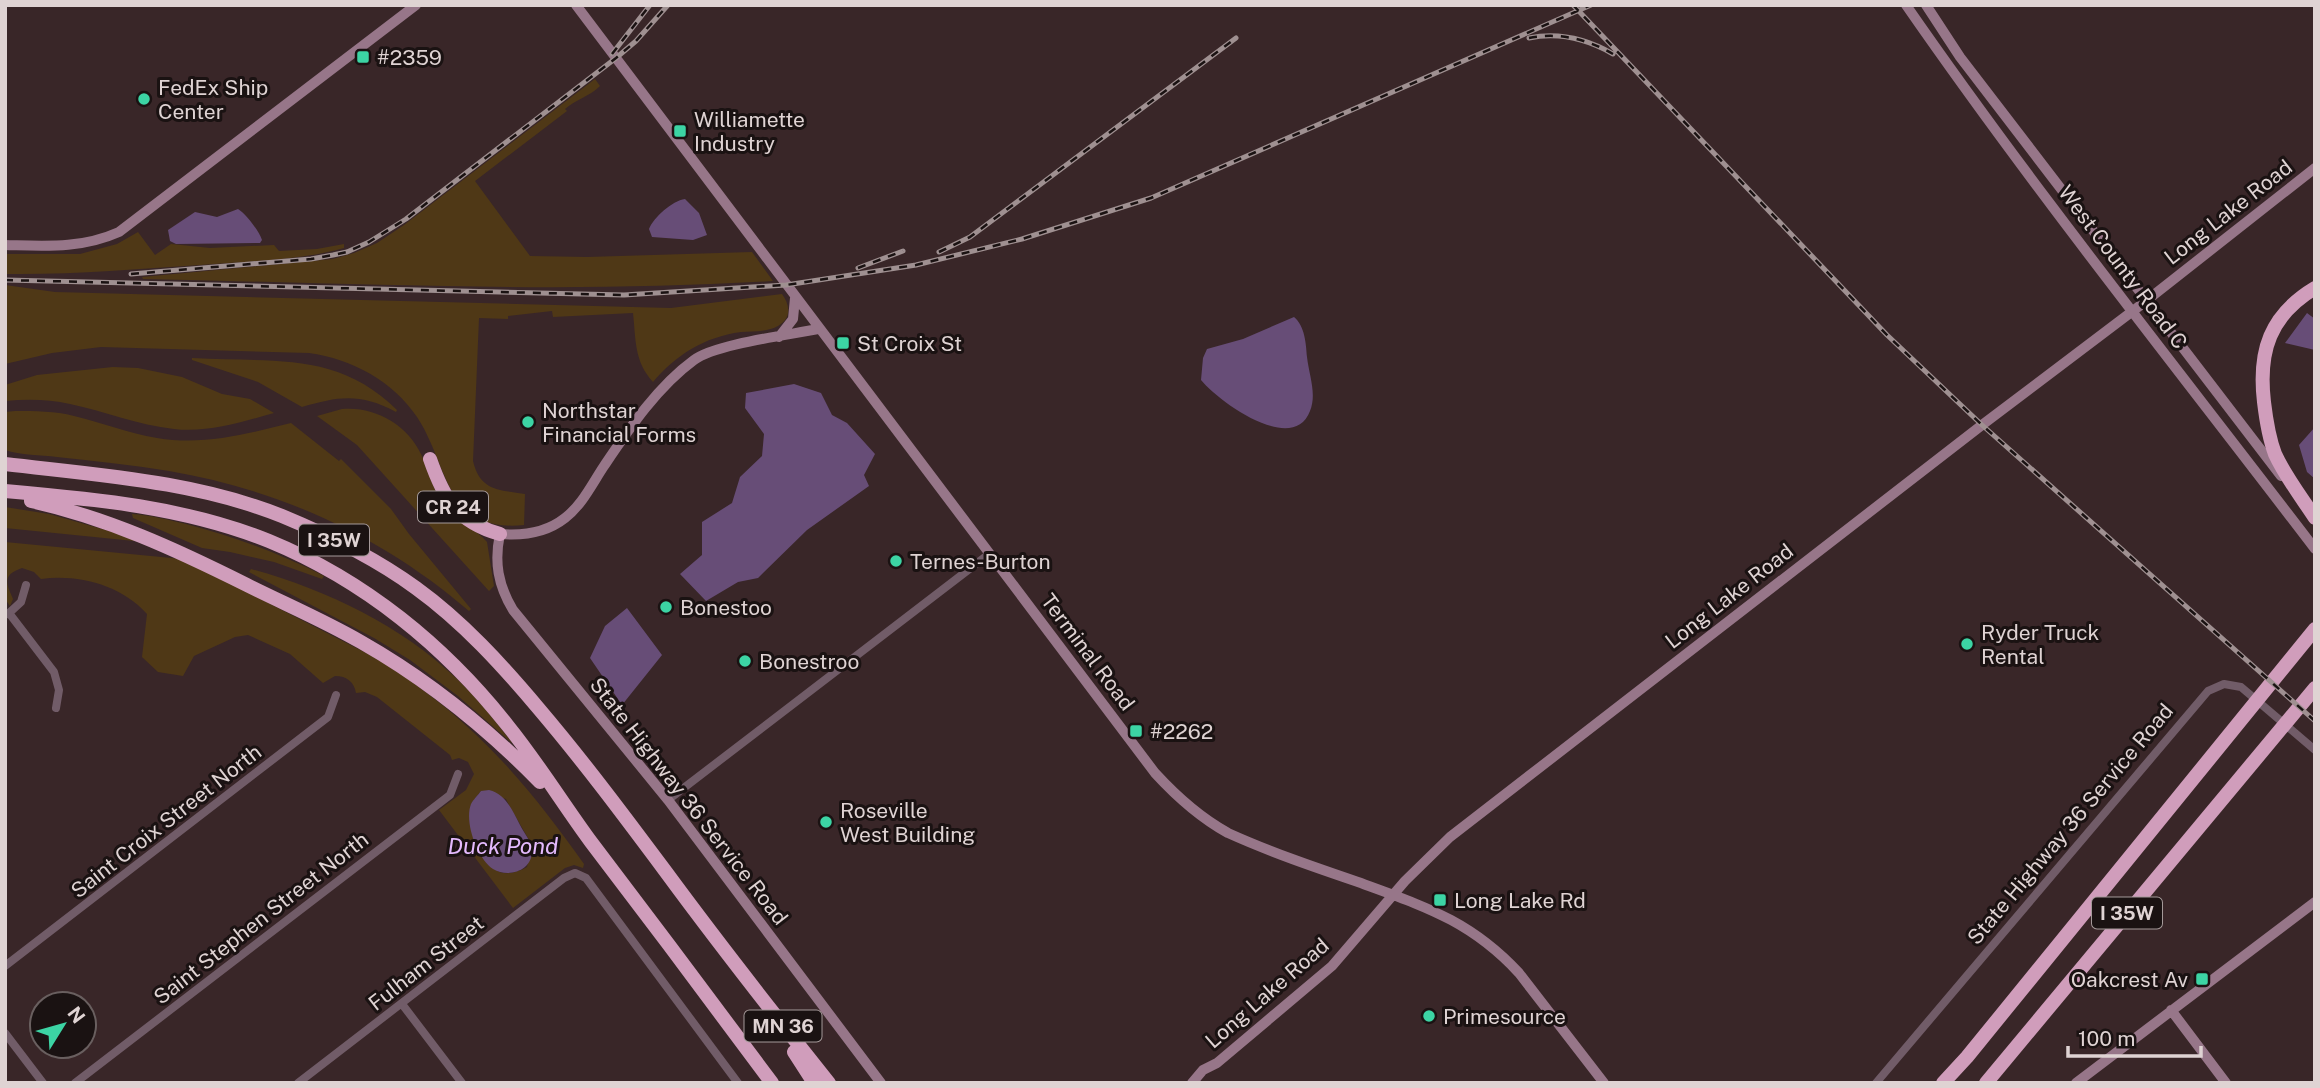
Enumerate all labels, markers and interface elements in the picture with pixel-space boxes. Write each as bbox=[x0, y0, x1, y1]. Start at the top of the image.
place label: #2359 bbox=[377, 45, 442, 70]
marker: #2359 bbox=[355, 49, 371, 65]
place label: FedEx Ship Center bbox=[158, 75, 268, 124]
marker: FedEx Ship Center bbox=[136, 91, 152, 107]
place label: Williamette Industry bbox=[694, 107, 805, 156]
marker: Williamette Industry bbox=[672, 123, 688, 139]
street label: Long Lake Road bbox=[2159, 154, 2297, 270]
street label: West County Road C bbox=[2053, 180, 2193, 354]
place label: St Croix St bbox=[857, 331, 962, 356]
marker: St Croix St bbox=[835, 335, 851, 351]
place label: Northstar Financial Forms bbox=[542, 398, 696, 447]
marker: Northstar Financial Forms bbox=[520, 414, 536, 430]
road number: CR 24 bbox=[418, 492, 488, 522]
road number: I 35W bbox=[299, 524, 369, 555]
street label: Long Lake Road bbox=[1660, 538, 1798, 654]
place label: Ternes-Burton bbox=[910, 549, 1051, 574]
marker: Ternes-Burton bbox=[888, 553, 904, 569]
street label: Terminal Road bbox=[1036, 589, 1140, 715]
place label: Bonestoo bbox=[680, 595, 772, 620]
marker: Bonestoo bbox=[658, 599, 674, 615]
place label: Ryder Truck Rental bbox=[1981, 620, 2099, 669]
marker: Ryder Truck Rental bbox=[1959, 636, 1975, 652]
place label: Bonestroo bbox=[759, 649, 859, 674]
marker: Bonestroo bbox=[737, 653, 753, 669]
street label: State Highway 36 Service Road bbox=[585, 672, 793, 930]
street label: State Highway 36 Service Road bbox=[1962, 698, 2178, 950]
place label: #2262 bbox=[1150, 719, 1213, 744]
marker: #2262 bbox=[1128, 723, 1144, 739]
street label: Saint Croix Street North bbox=[66, 739, 266, 903]
place label: Roseville West Building bbox=[840, 798, 975, 847]
marker: Roseville West Building bbox=[818, 814, 834, 830]
street label: Saint Stephen Street North bbox=[149, 827, 373, 1009]
water label: Duck Pond bbox=[448, 832, 558, 859]
place label: Long Lake Rd bbox=[1454, 888, 1586, 913]
marker: Long Lake Rd bbox=[1432, 892, 1448, 908]
road number: I 35W bbox=[2092, 897, 2162, 928]
street label: Fulham Street bbox=[363, 910, 489, 1016]
street label: Long Lake Road bbox=[1200, 933, 1334, 1053]
place label: Oakcrest Av bbox=[2071, 967, 2188, 992]
marker: Oakcrest Av bbox=[2194, 971, 2210, 987]
north arrow bbox=[28, 990, 98, 1060]
text: N bbox=[63, 1002, 90, 1027]
place label: Primesource bbox=[1443, 1004, 1566, 1029]
marker: Primesource bbox=[1421, 1008, 1437, 1024]
road number: MN 36 bbox=[744, 1010, 822, 1042]
scale bar bbox=[2068, 1014, 2201, 1058]
text: 100 m bbox=[2078, 1026, 2135, 1051]

